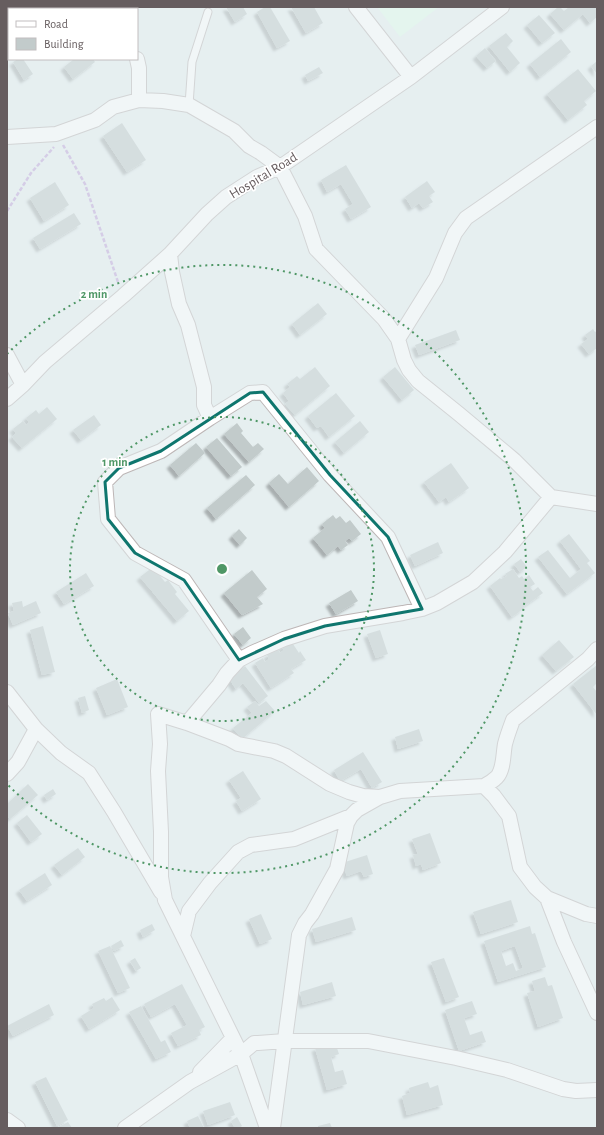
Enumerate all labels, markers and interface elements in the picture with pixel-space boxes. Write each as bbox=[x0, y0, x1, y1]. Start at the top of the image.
legend bbox=[8, 8, 138, 60]
text: Road bbox=[44, 18, 68, 30]
text: Building bbox=[44, 38, 84, 50]
street label: Hospital Road bbox=[227, 150, 300, 202]
text: 2 min bbox=[81, 288, 107, 300]
text: 1 min bbox=[102, 456, 128, 468]
centre of rings bbox=[215, 562, 229, 576]

